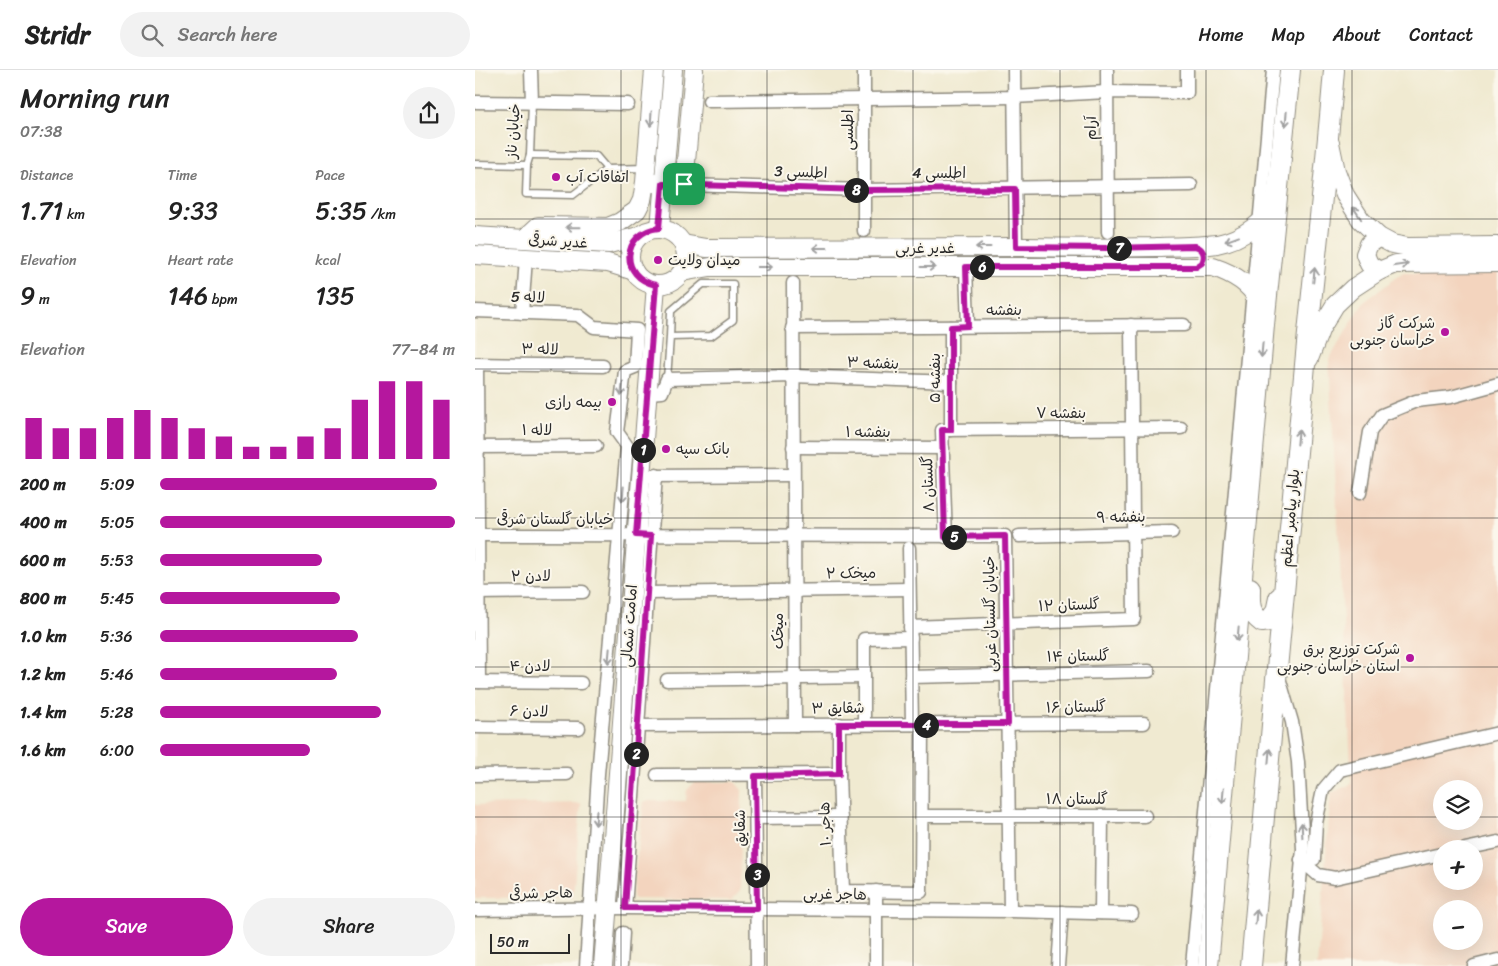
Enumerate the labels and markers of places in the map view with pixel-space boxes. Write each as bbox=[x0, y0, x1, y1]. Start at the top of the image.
pin bbox=[663, 163, 705, 205]
place label: اتفاقات آب bbox=[566, 164, 629, 190]
marker: اتفاقات آب bbox=[550, 171, 562, 183]
pin: 8 bbox=[843, 178, 869, 202]
pin: 7 bbox=[1107, 236, 1131, 260]
place label: میدان ولایت bbox=[668, 247, 741, 273]
marker: میدان ولایت bbox=[652, 254, 664, 266]
pin: 6 bbox=[969, 254, 995, 280]
place label: شرکت گاز خراسان جنوبی bbox=[1350, 310, 1435, 353]
marker: شرکت گاز خراسان جنوبی bbox=[1439, 326, 1451, 338]
place label: بیمه رازی bbox=[545, 389, 602, 415]
marker: بیمه رازی bbox=[606, 396, 618, 408]
place label: بانک سپه bbox=[676, 436, 730, 462]
pin: 1 bbox=[631, 438, 655, 462]
marker: بانک سپه bbox=[660, 443, 672, 455]
pin: 5 bbox=[941, 524, 967, 550]
place label: شرکت توزیع برق استان خراسان جنوبی bbox=[1277, 636, 1400, 679]
marker: شرکت توزیع برق استان خراسان جنوبی bbox=[1404, 652, 1416, 664]
pin: 4 bbox=[913, 712, 939, 738]
pin: 2 bbox=[623, 742, 649, 766]
pin: 3 bbox=[745, 862, 769, 888]

